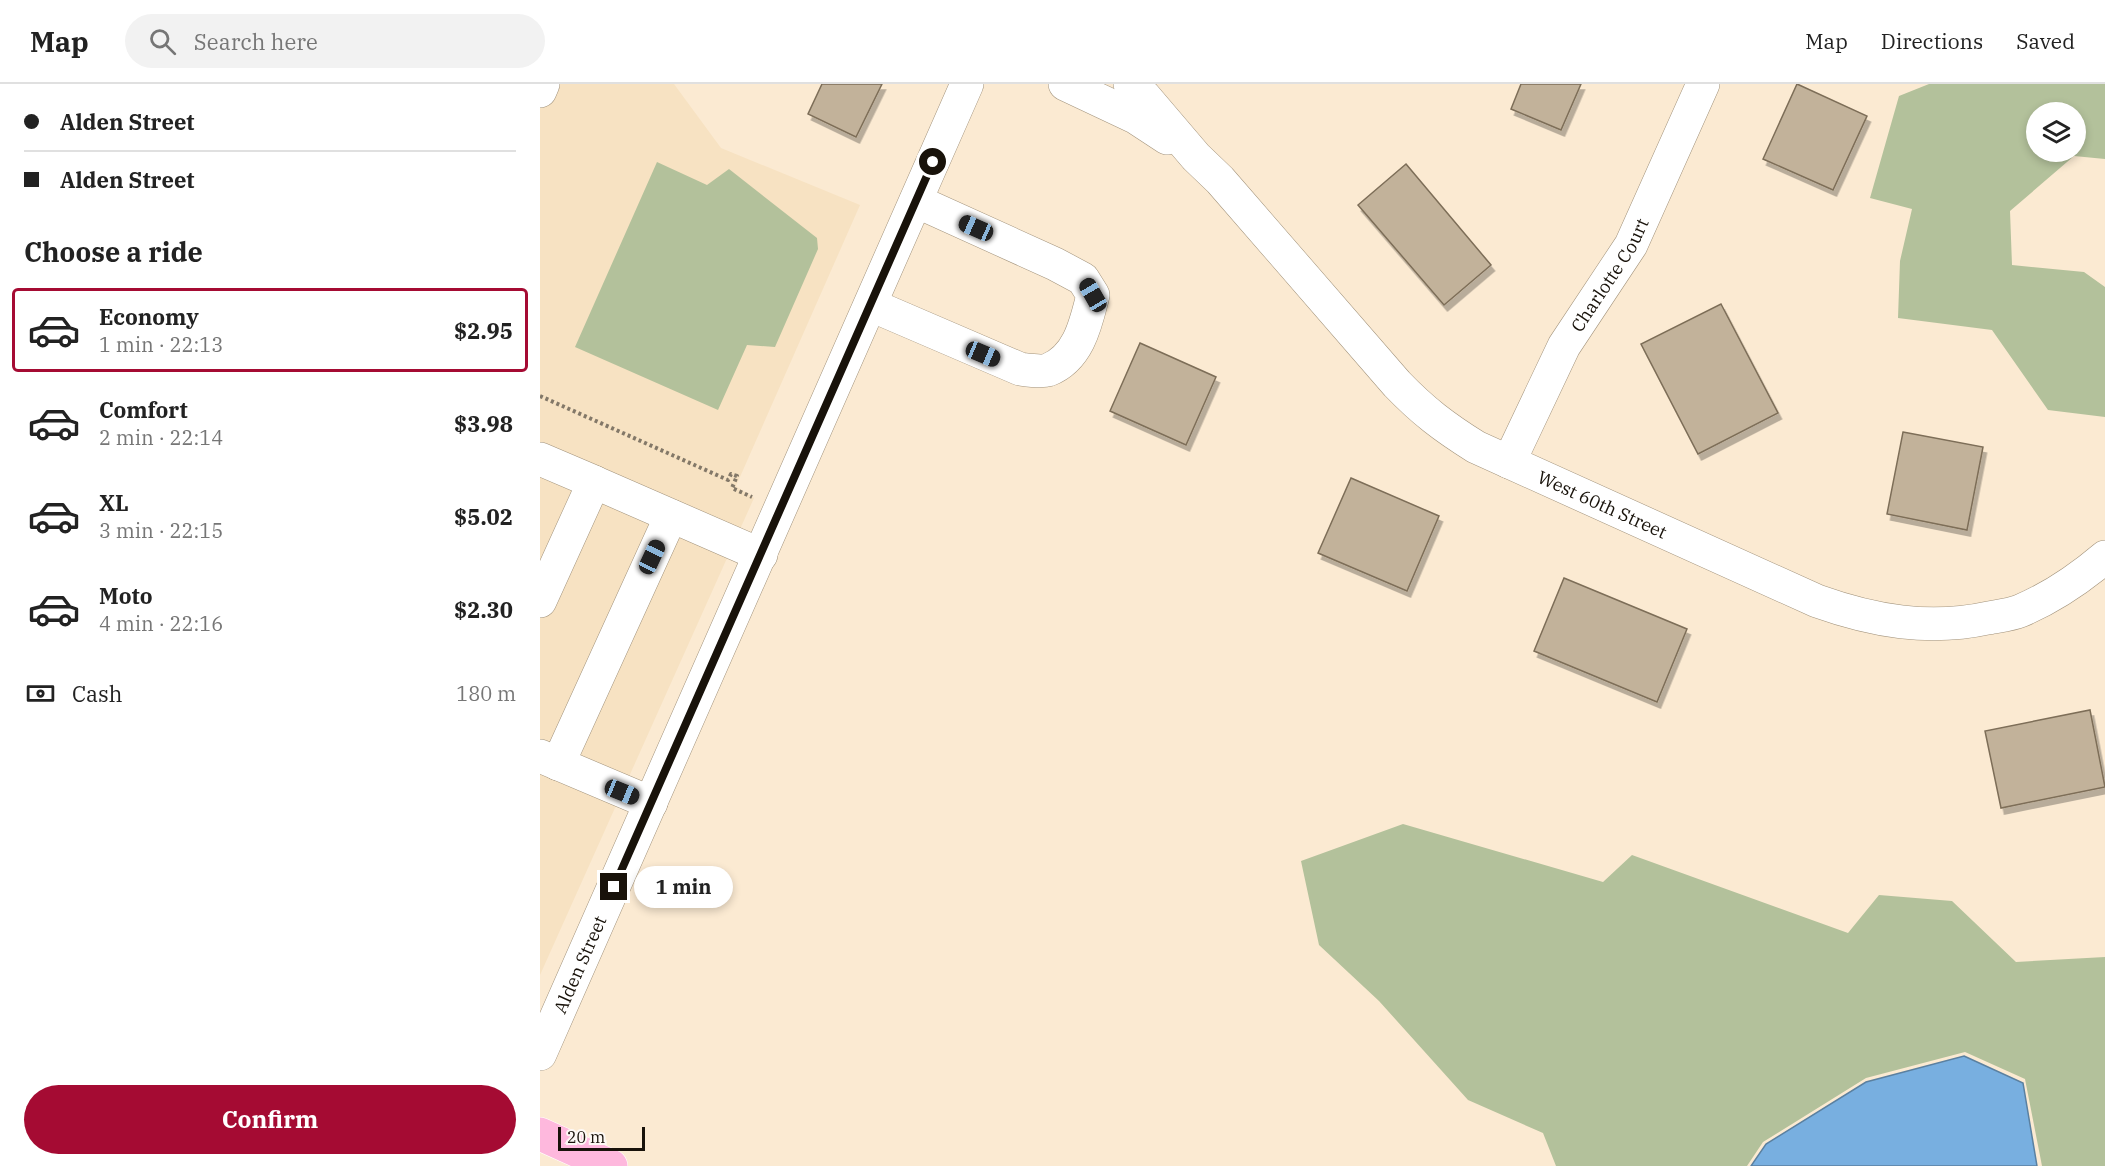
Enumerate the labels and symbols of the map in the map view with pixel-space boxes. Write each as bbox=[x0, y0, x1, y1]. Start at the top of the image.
route start bbox=[919, 148, 946, 175]
car bbox=[956, 212, 996, 244]
street label: Charlotte Court bbox=[1565, 214, 1653, 336]
car bbox=[1076, 275, 1110, 315]
car bbox=[963, 339, 1003, 369]
street label: West 60th Street bbox=[1534, 465, 1671, 543]
car bbox=[636, 537, 668, 577]
car bbox=[602, 777, 642, 807]
callout: 1 min bbox=[635, 866, 734, 908]
route end bbox=[600, 873, 627, 900]
street label: Alden Street bbox=[548, 912, 611, 1017]
scale bar bbox=[558, 1124, 645, 1152]

